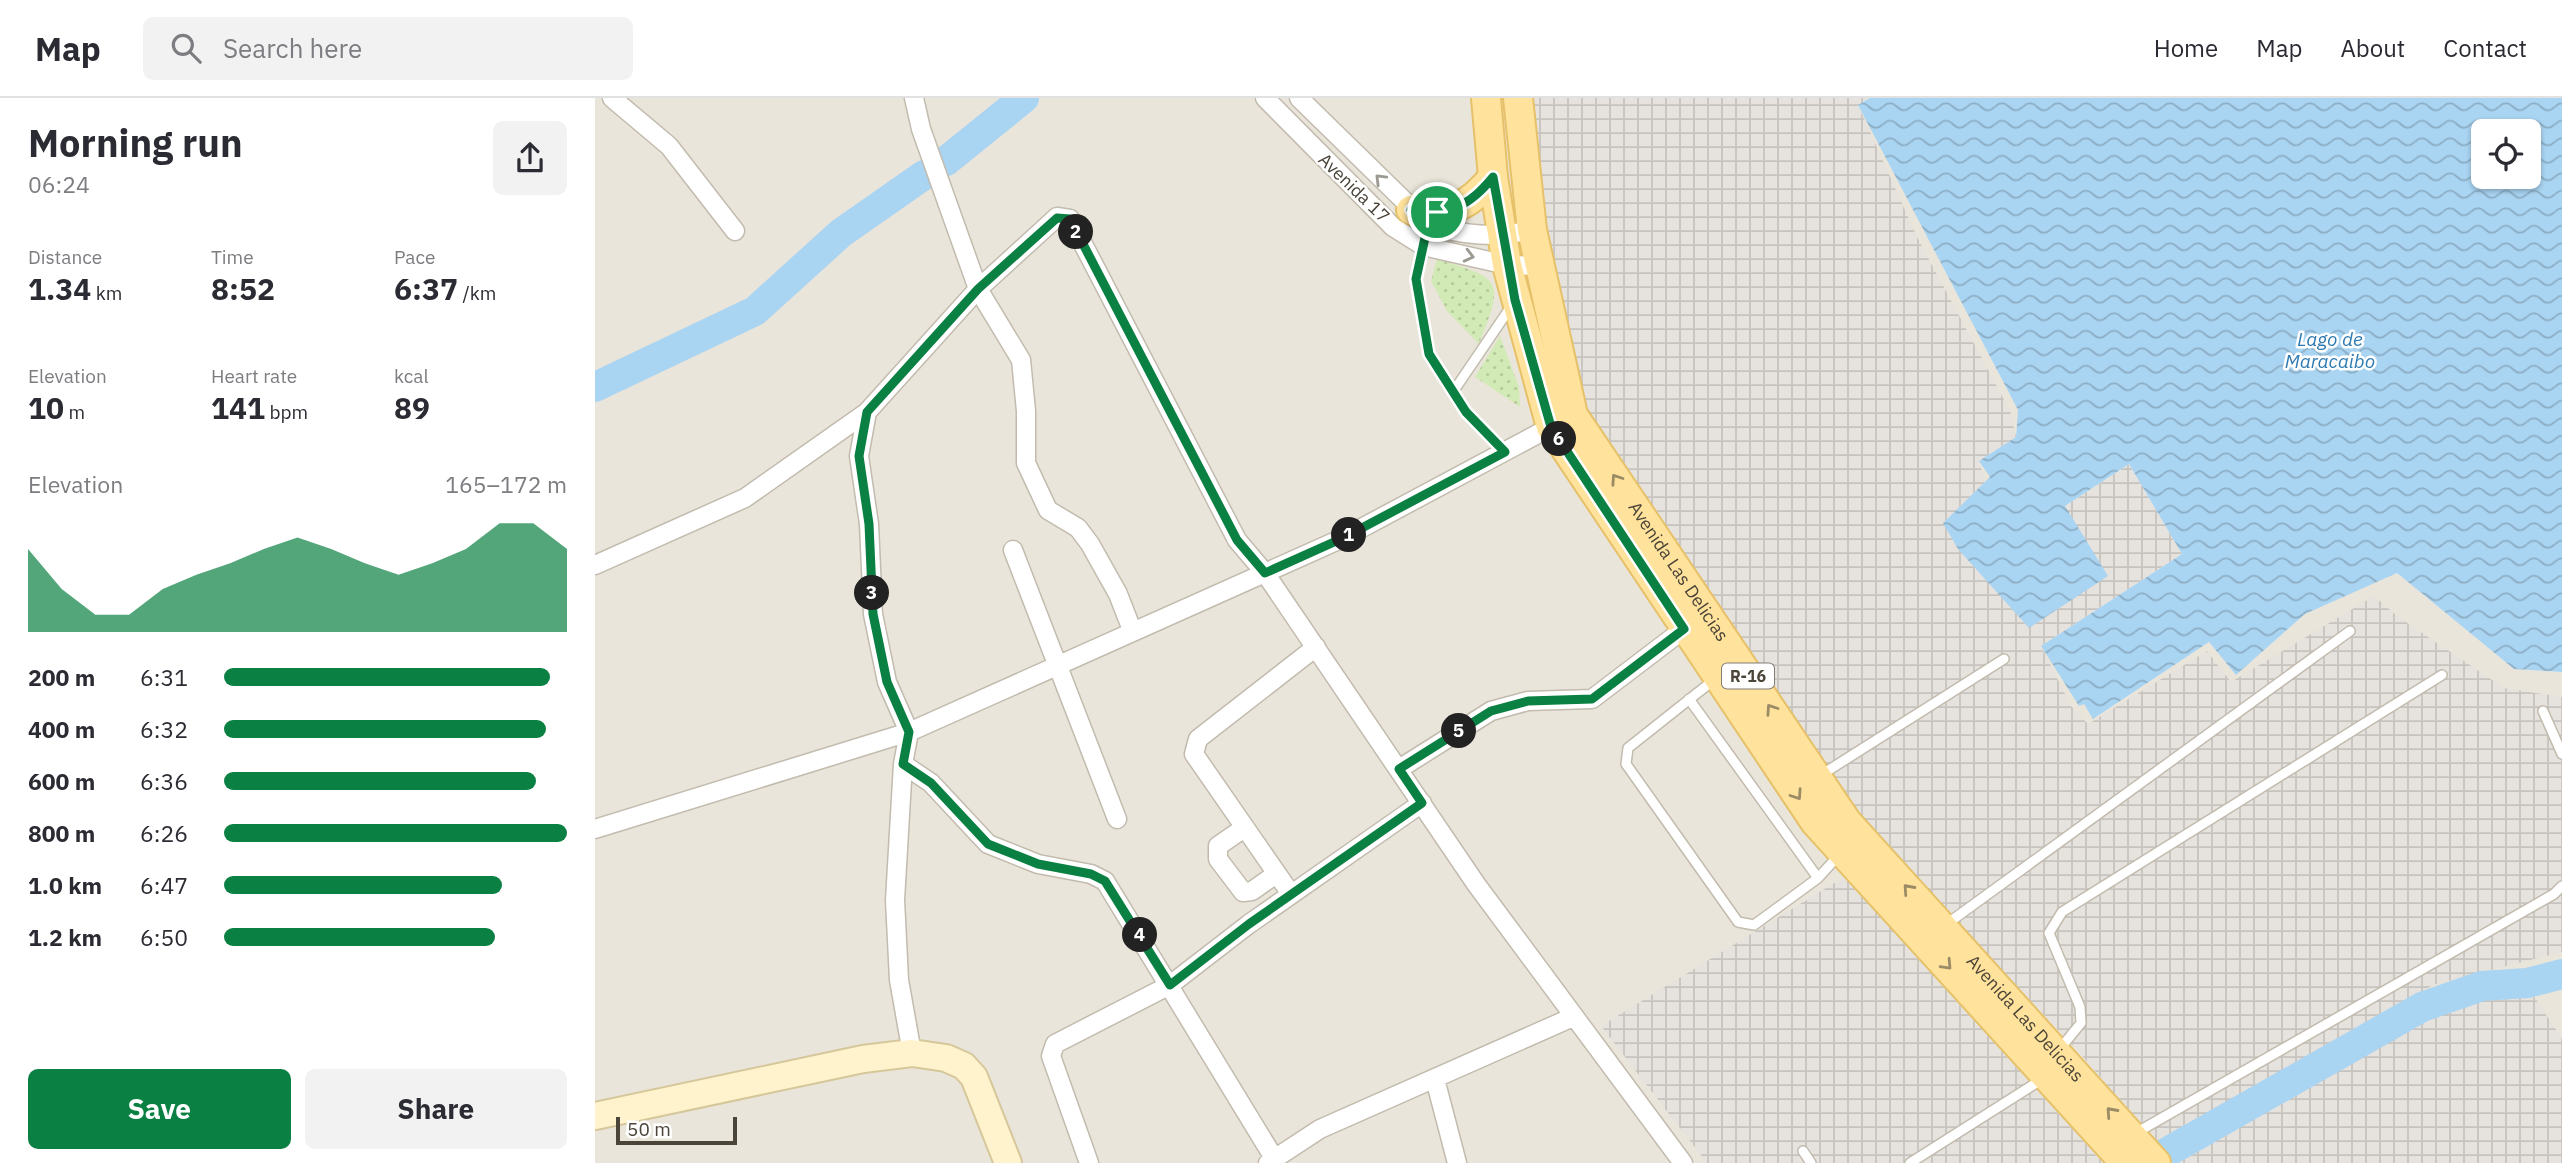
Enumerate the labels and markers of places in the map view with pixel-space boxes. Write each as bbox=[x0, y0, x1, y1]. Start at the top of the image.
pin bbox=[1407, 182, 1467, 242]
pin: 2 bbox=[1058, 214, 1093, 250]
pin: 6 bbox=[1541, 422, 1577, 456]
pin: 1 bbox=[1331, 518, 1367, 552]
pin: 3 bbox=[855, 575, 889, 610]
pin: 5 bbox=[1441, 714, 1477, 748]
pin: 4 bbox=[1123, 918, 1157, 952]

